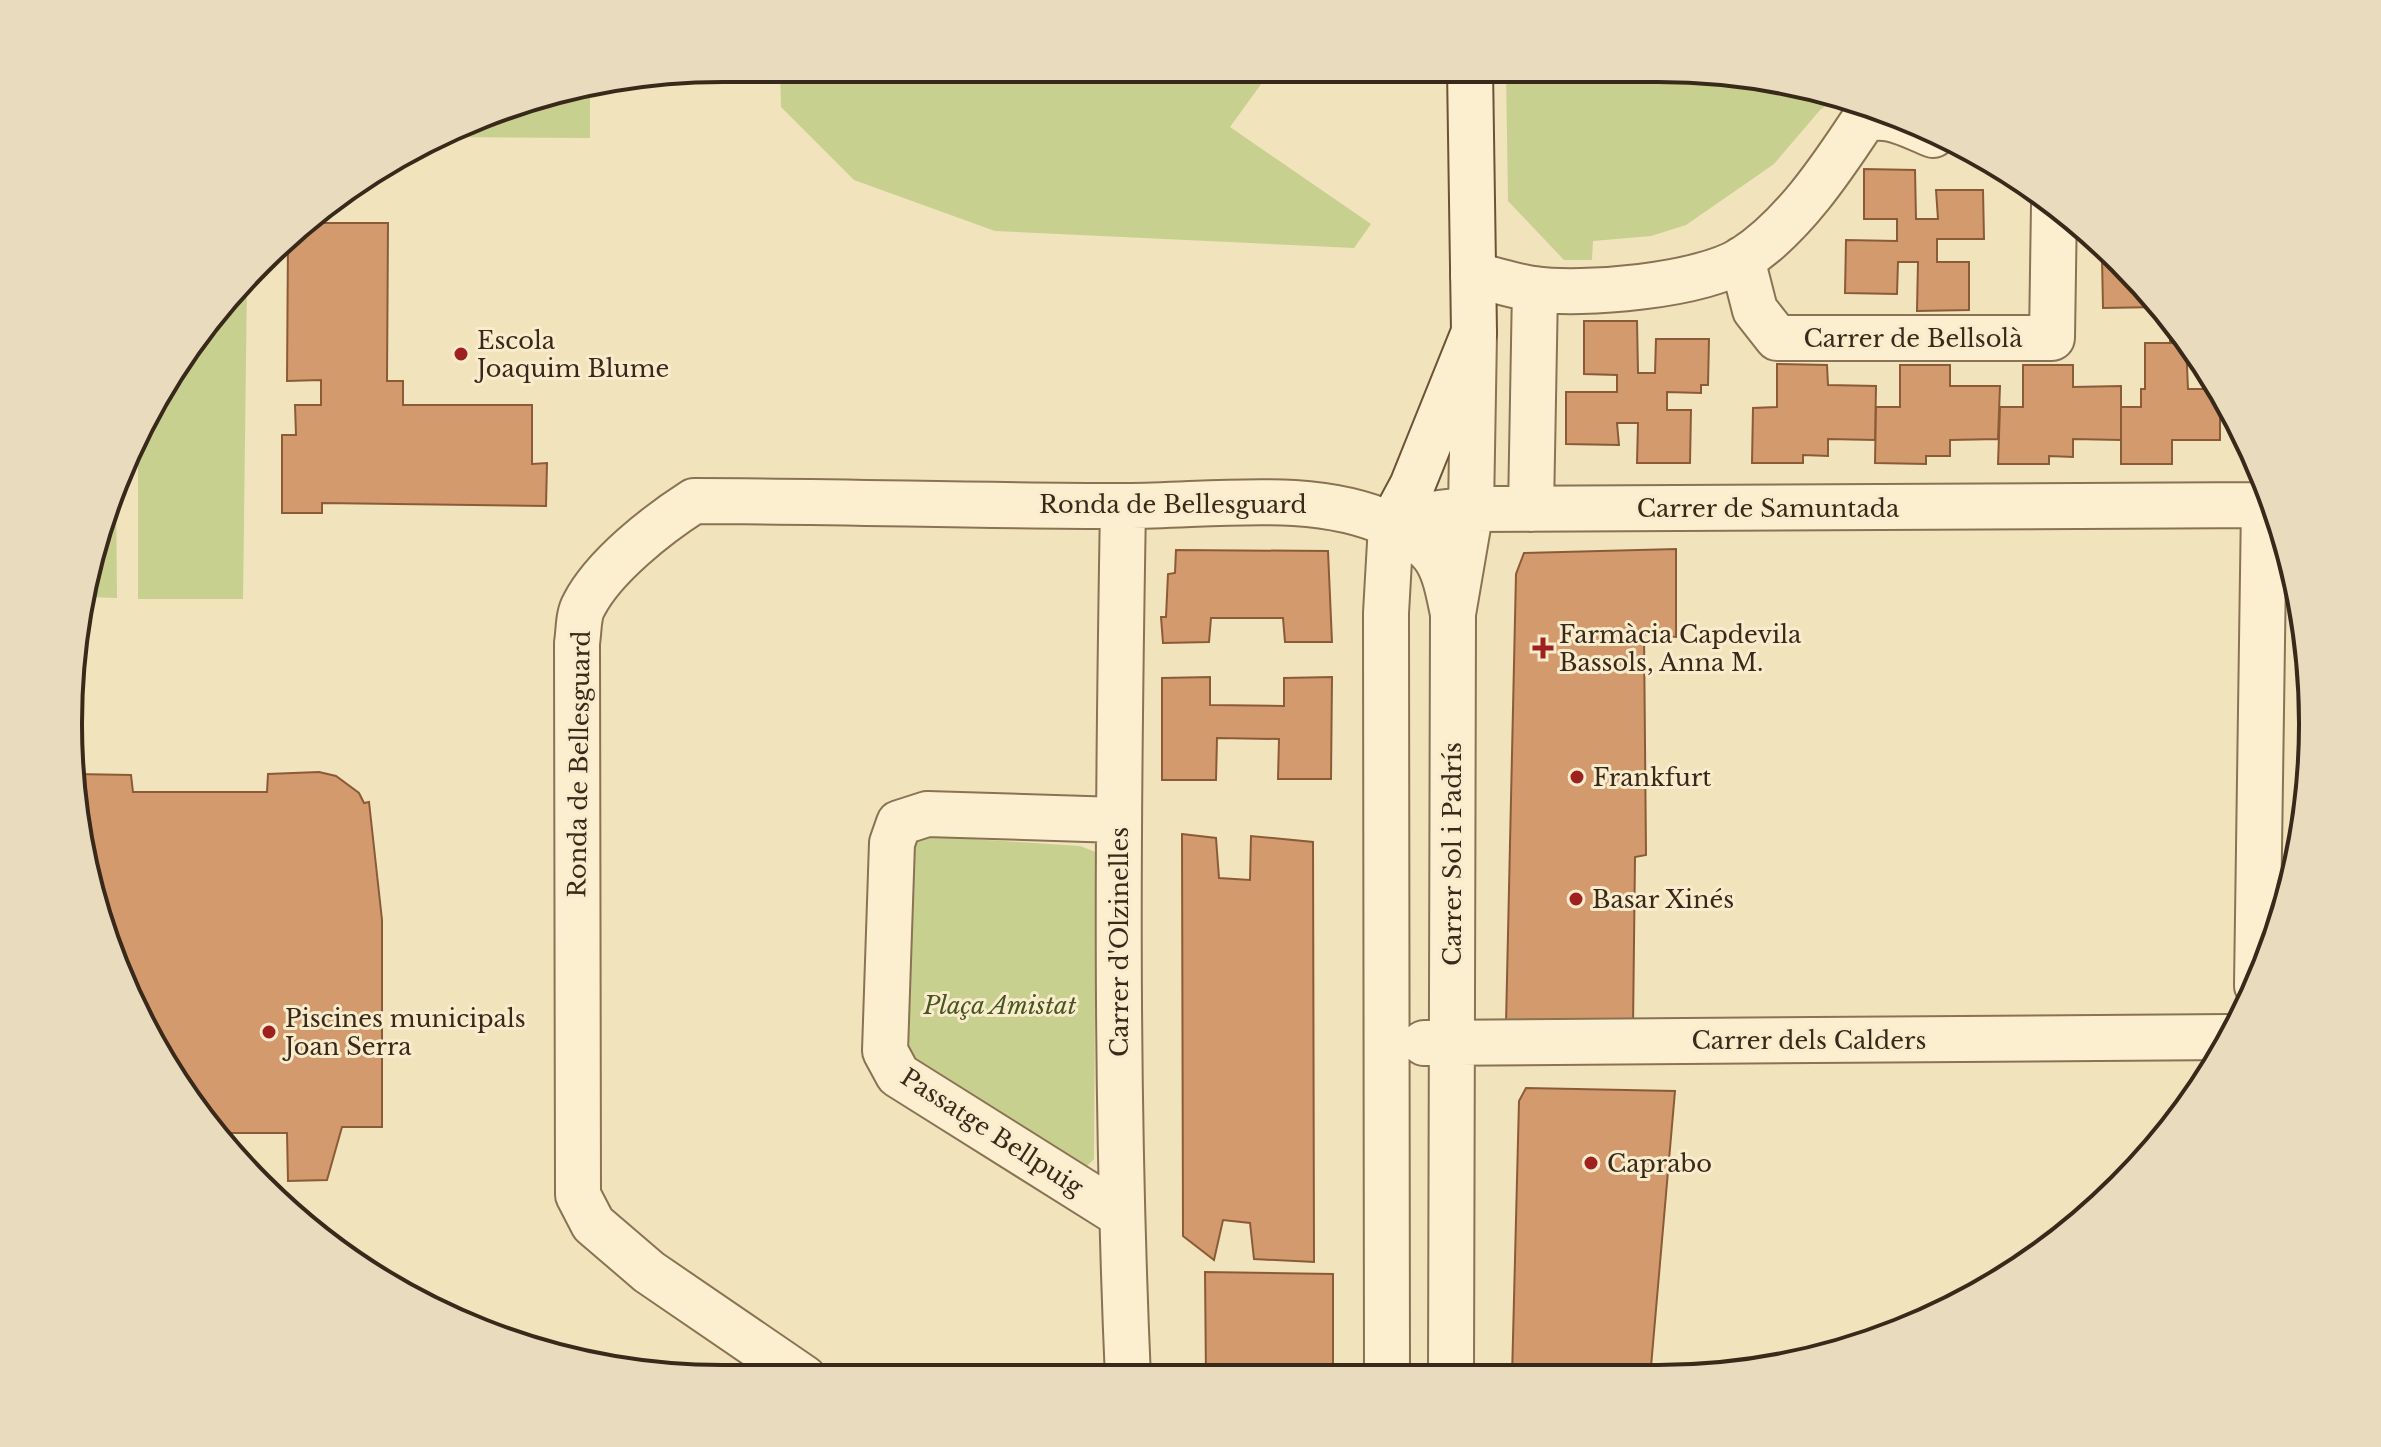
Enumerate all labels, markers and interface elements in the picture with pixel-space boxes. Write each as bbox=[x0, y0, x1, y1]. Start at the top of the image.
street label: Carrer de Bellsolà bbox=[1804, 324, 2023, 353]
place label: Escola Joaquim Blume bbox=[474, 326, 669, 383]
marker: Escola Joaquim Blume bbox=[452, 345, 470, 363]
street label: Ronda de Bellesguard bbox=[1039, 490, 1307, 519]
street label: Carrer de Samuntada bbox=[1637, 494, 1900, 523]
place label: Farmàcia Capdevila Bassols, Anna M. bbox=[1559, 620, 1802, 677]
street label: Ronda de Bellesguard bbox=[562, 630, 596, 898]
marker: Farmàcia Capdevila Bassols, Anna M. bbox=[1534, 639, 1552, 657]
street label: Carrer Sol i Padrís bbox=[1438, 742, 1467, 966]
place label: Frankfurt bbox=[1593, 763, 1711, 792]
marker: Frankfurt bbox=[1568, 768, 1586, 786]
street label: Carrer d'Olzinelles bbox=[1105, 827, 1134, 1057]
place label: Basar Xinés bbox=[1592, 885, 1734, 914]
marker: Basar Xinés bbox=[1567, 890, 1585, 908]
park label: Plaça Amistat bbox=[923, 991, 1077, 1020]
place label: Piscines municipals Joan Serra bbox=[282, 1004, 526, 1061]
marker: Piscines municipals Joan Serra bbox=[260, 1023, 278, 1041]
street label: Carrer dels Calders bbox=[1692, 1026, 1926, 1055]
street label: Passatge Bellpuig bbox=[896, 1062, 1089, 1202]
place label: Caprabo bbox=[1607, 1149, 1712, 1178]
marker: Caprabo bbox=[1582, 1154, 1600, 1172]

